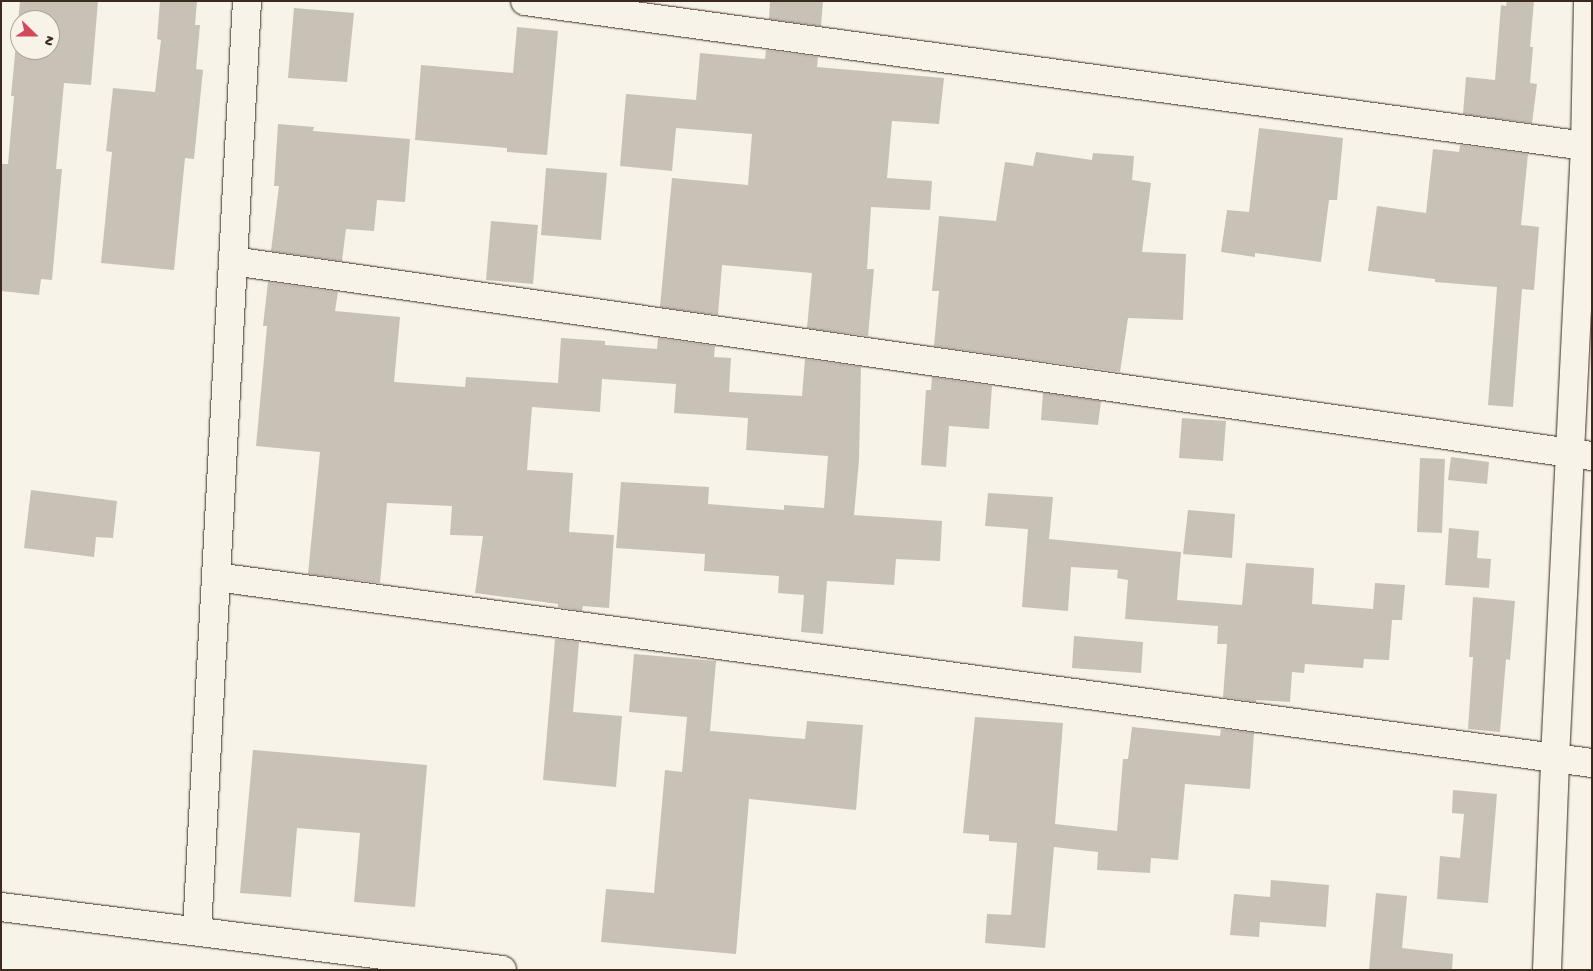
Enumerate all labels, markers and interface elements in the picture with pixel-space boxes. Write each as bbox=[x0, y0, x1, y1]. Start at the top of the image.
north arrow bbox=[10, 10, 60, 60]
text: N bbox=[39, 33, 58, 48]

